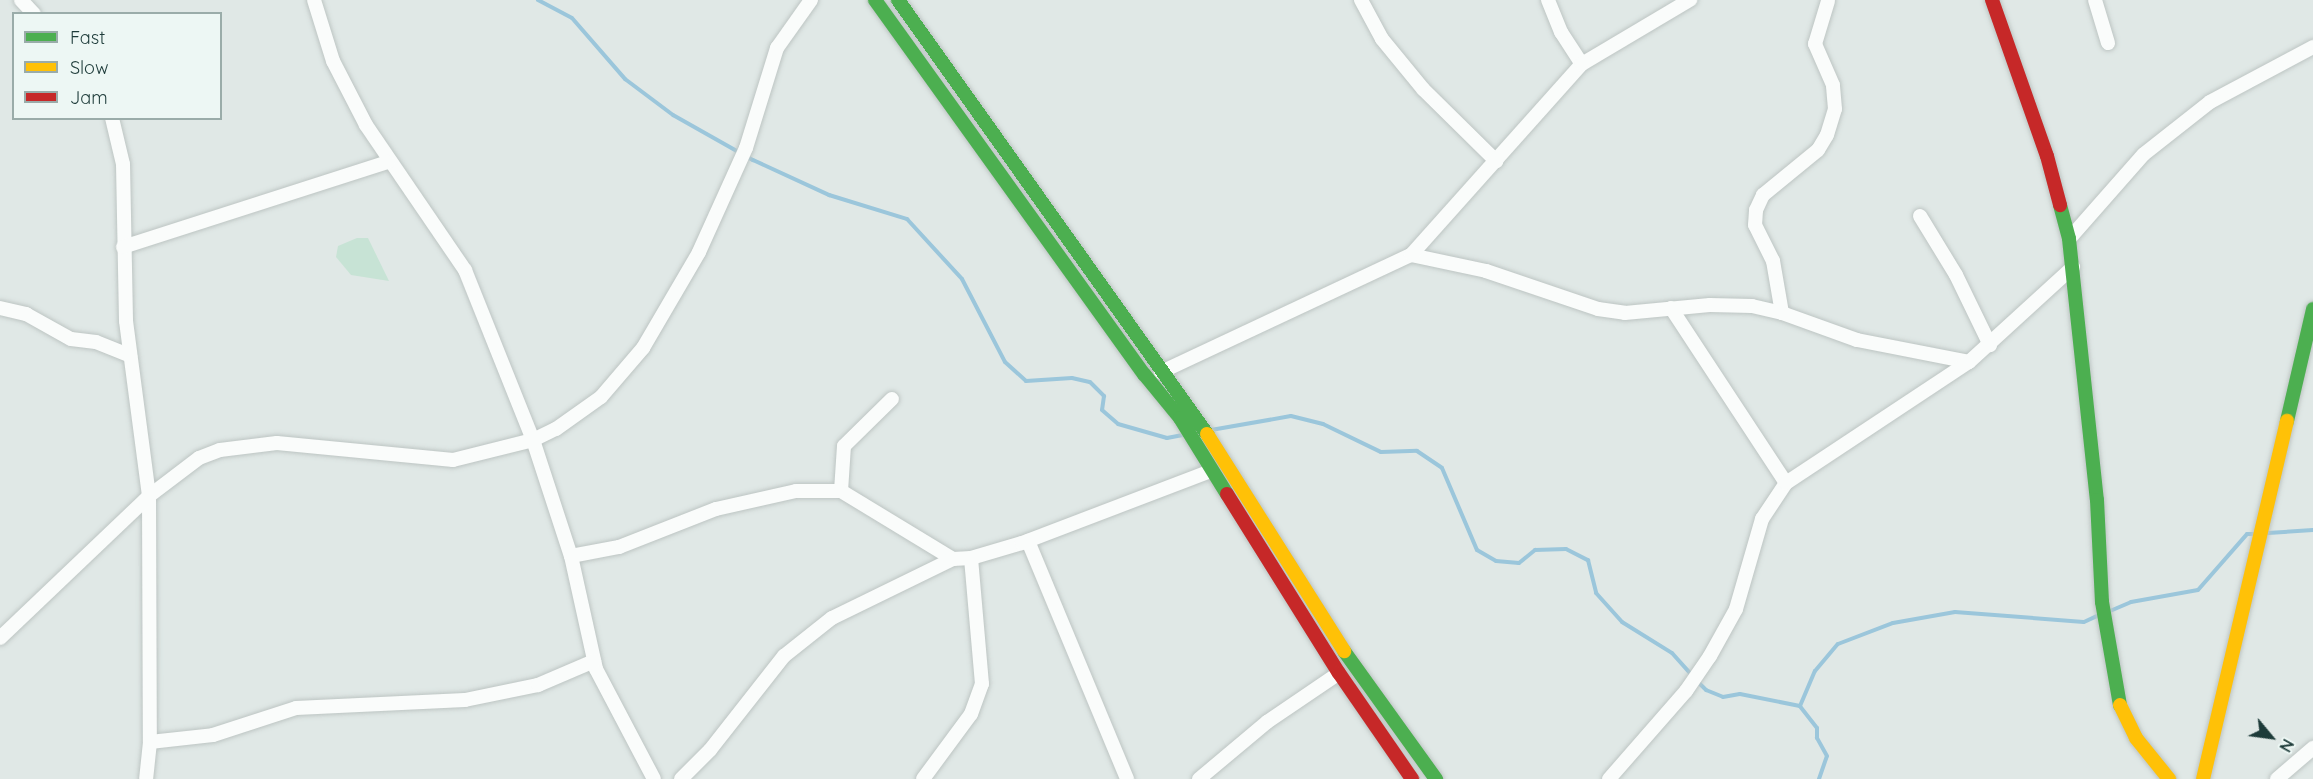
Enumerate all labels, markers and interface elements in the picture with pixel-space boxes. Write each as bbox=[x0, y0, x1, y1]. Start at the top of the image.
legend bbox=[12, 12, 222, 120]
text: Fast bbox=[70, 26, 105, 49]
text: Slow bbox=[70, 56, 108, 79]
text: Jam bbox=[70, 86, 108, 109]
north arrow bbox=[2241, 707, 2301, 767]
text: N bbox=[2275, 736, 2298, 756]

